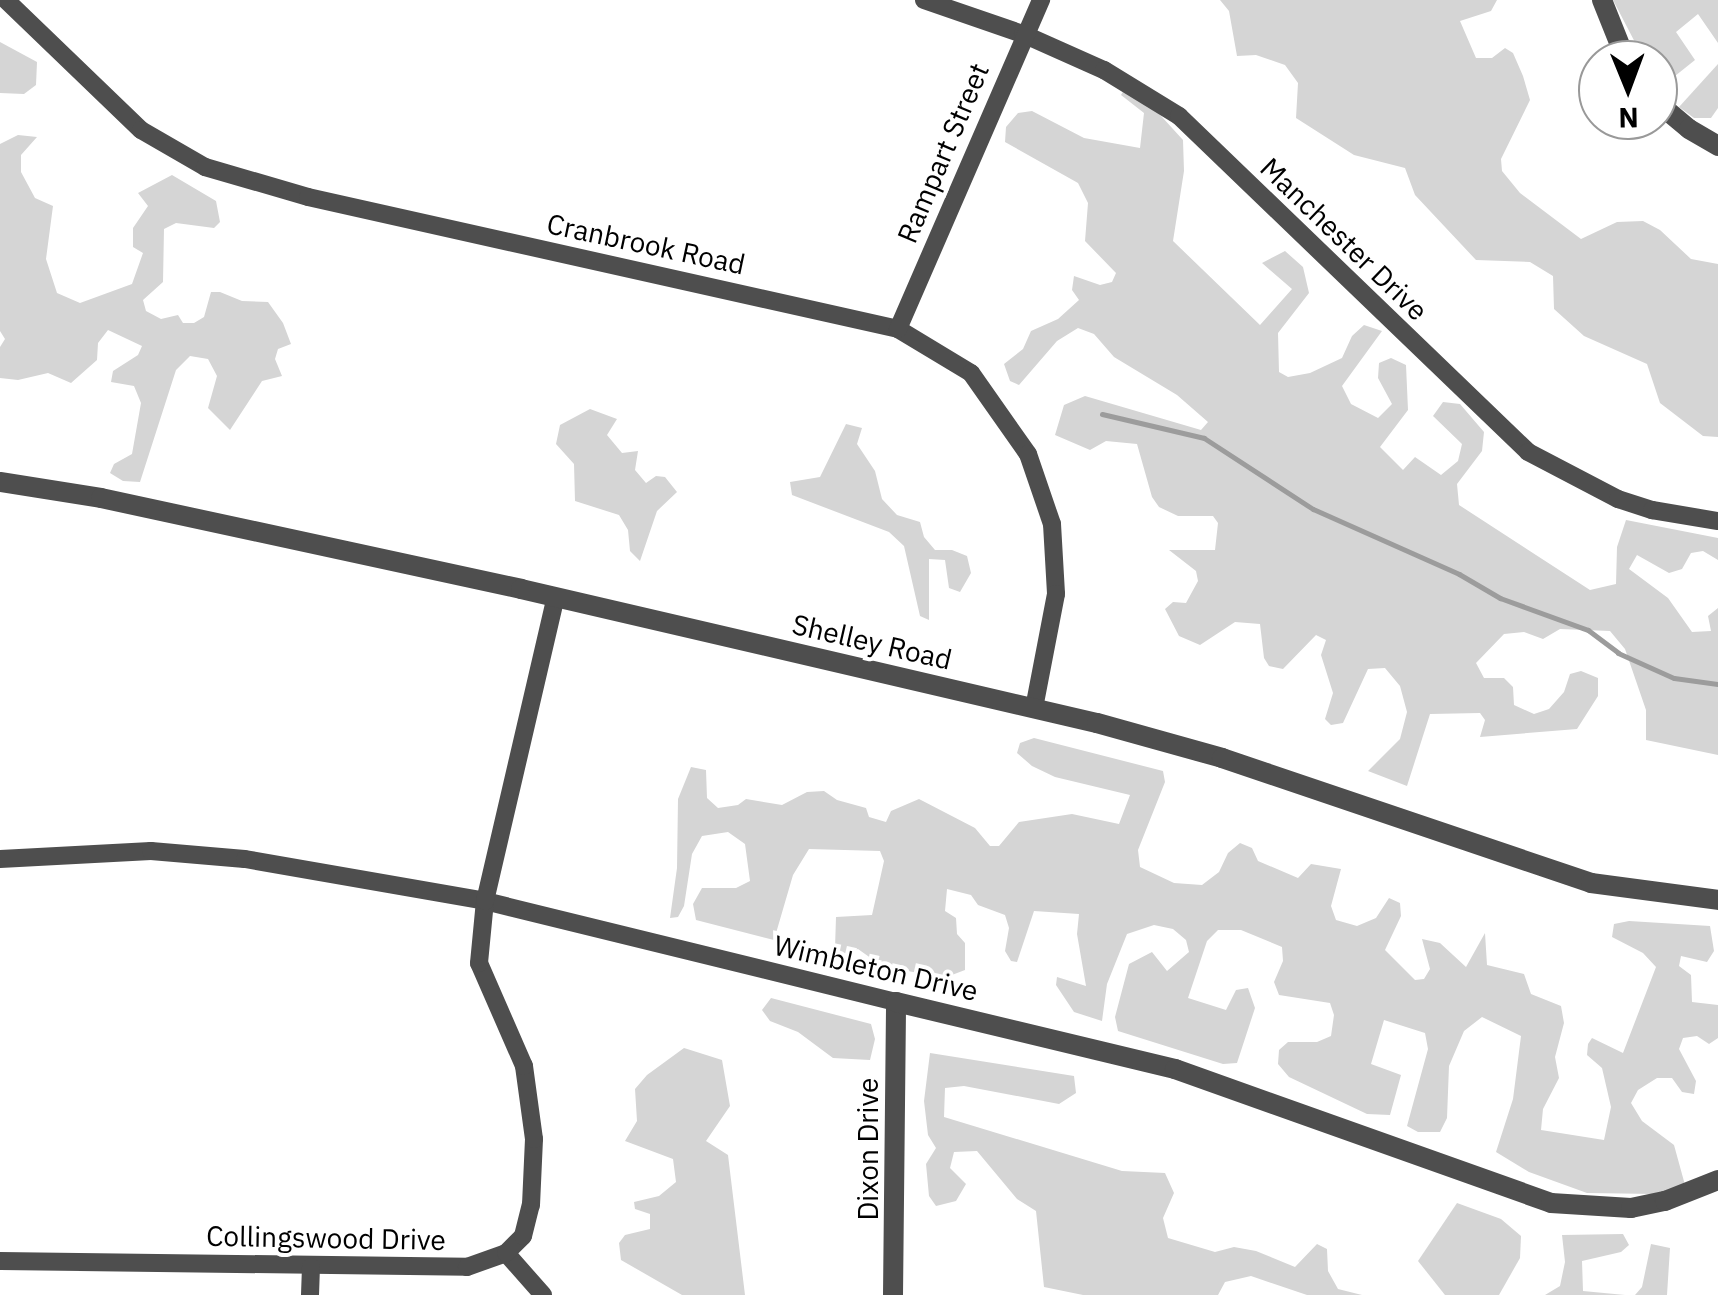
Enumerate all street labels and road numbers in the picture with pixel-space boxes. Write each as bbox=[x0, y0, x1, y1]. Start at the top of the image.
street label: Rampart Street bbox=[890, 58, 996, 248]
street label: Manchester Drive bbox=[1253, 151, 1435, 327]
street label: Cranbrook Road bbox=[544, 207, 748, 281]
street label: Shelley Road bbox=[789, 607, 955, 677]
street label: Wimbleton Drive bbox=[771, 928, 981, 1008]
street label: Dixon Drive bbox=[851, 1078, 885, 1220]
street label: Collingswood Drive bbox=[206, 1219, 446, 1257]

